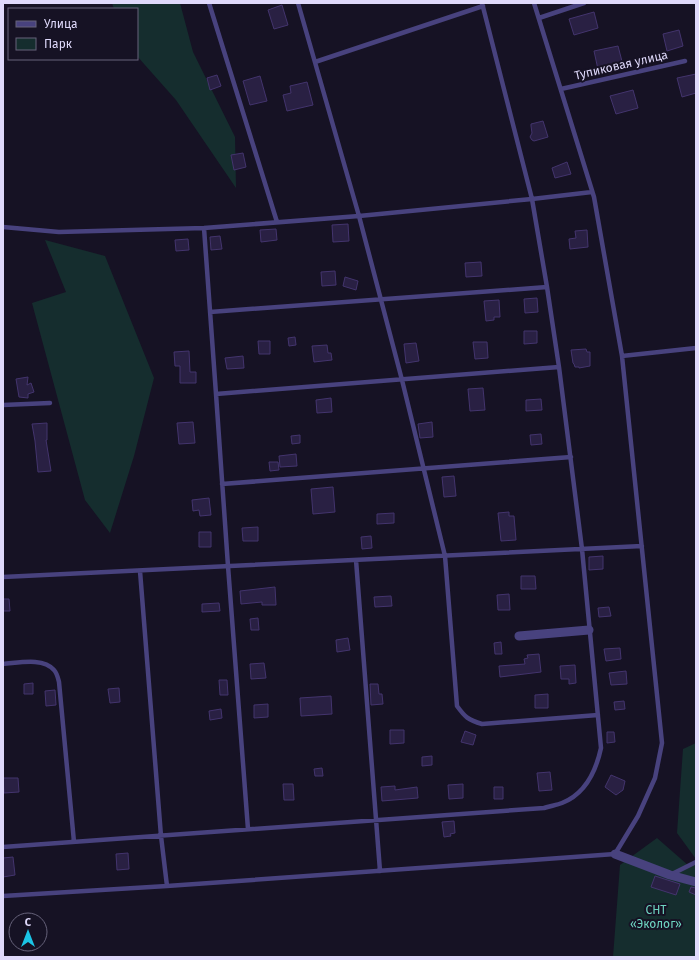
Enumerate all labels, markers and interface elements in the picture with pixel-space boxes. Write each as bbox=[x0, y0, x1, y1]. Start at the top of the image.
legend bbox=[8, 8, 138, 60]
text: Улица bbox=[44, 17, 78, 31]
text: Парк bbox=[44, 37, 73, 51]
street label: Тупиковая улица bbox=[573, 47, 669, 83]
park label: СНТ «Эколог» bbox=[630, 903, 682, 931]
north arrow bbox=[8, 912, 48, 952]
text: С bbox=[25, 916, 32, 929]

